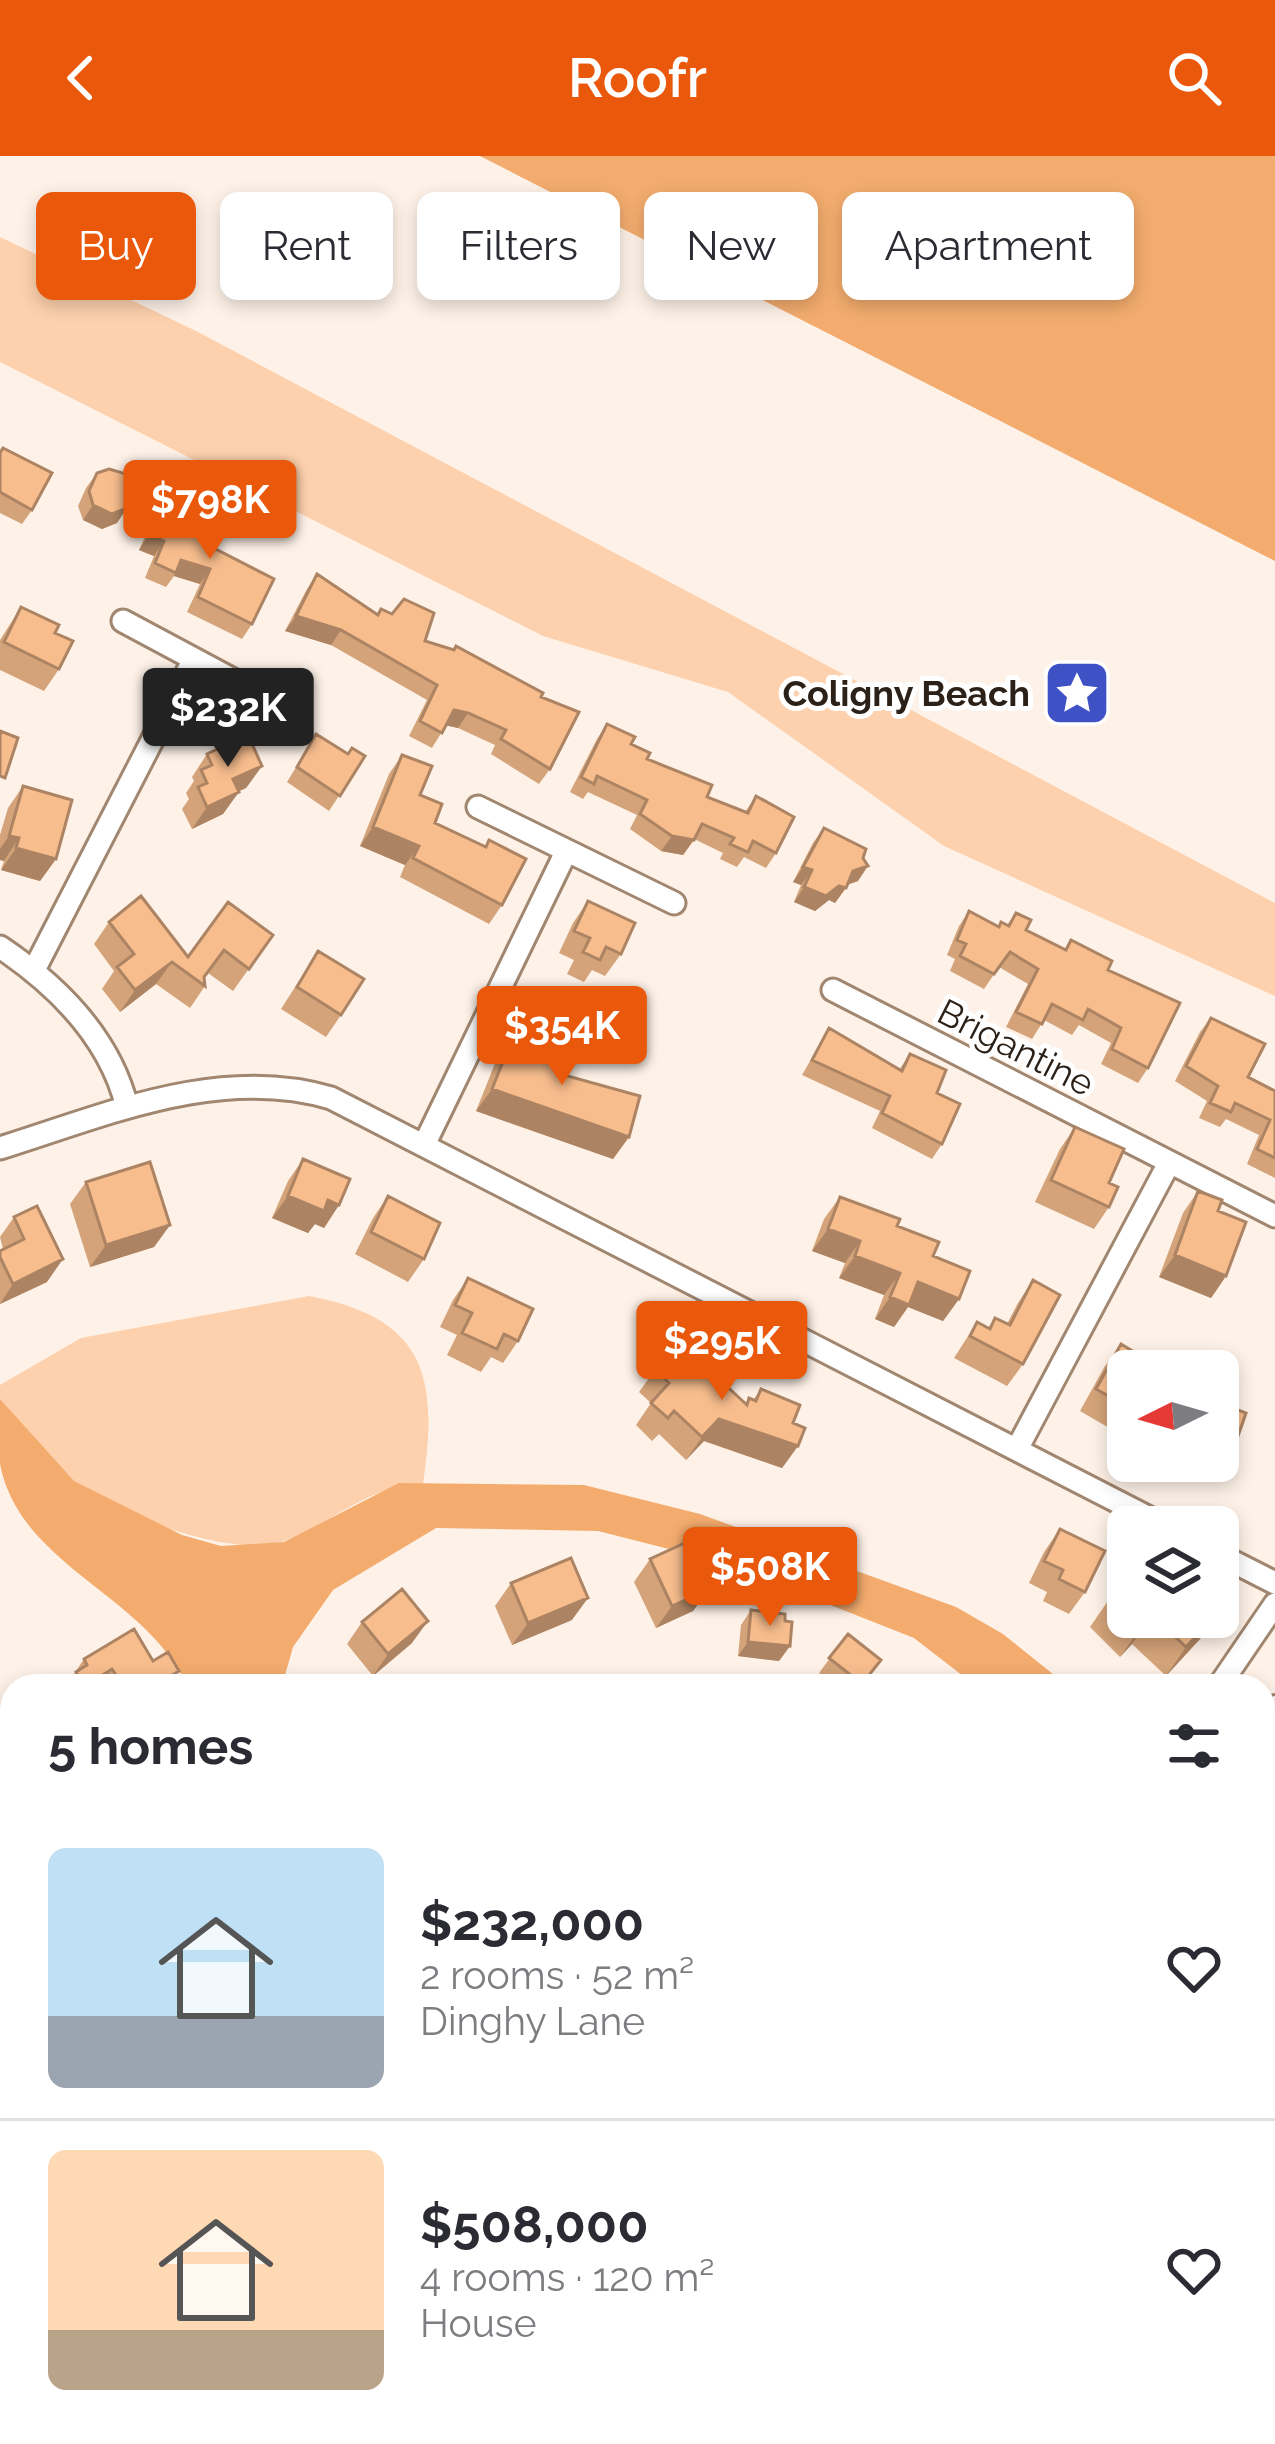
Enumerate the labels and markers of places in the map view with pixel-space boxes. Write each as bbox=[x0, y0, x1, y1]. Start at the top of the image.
pin: $798K bbox=[126, 460, 294, 562]
place icon: Coligny Beach bbox=[1042, 658, 1112, 728]
pin: $232K bbox=[144, 668, 312, 770]
place label: Coligny Beach bbox=[782, 672, 1030, 714]
pin: $354K bbox=[478, 986, 646, 1088]
pin: $295K bbox=[638, 1301, 806, 1403]
pin: $508K bbox=[686, 1527, 854, 1629]

